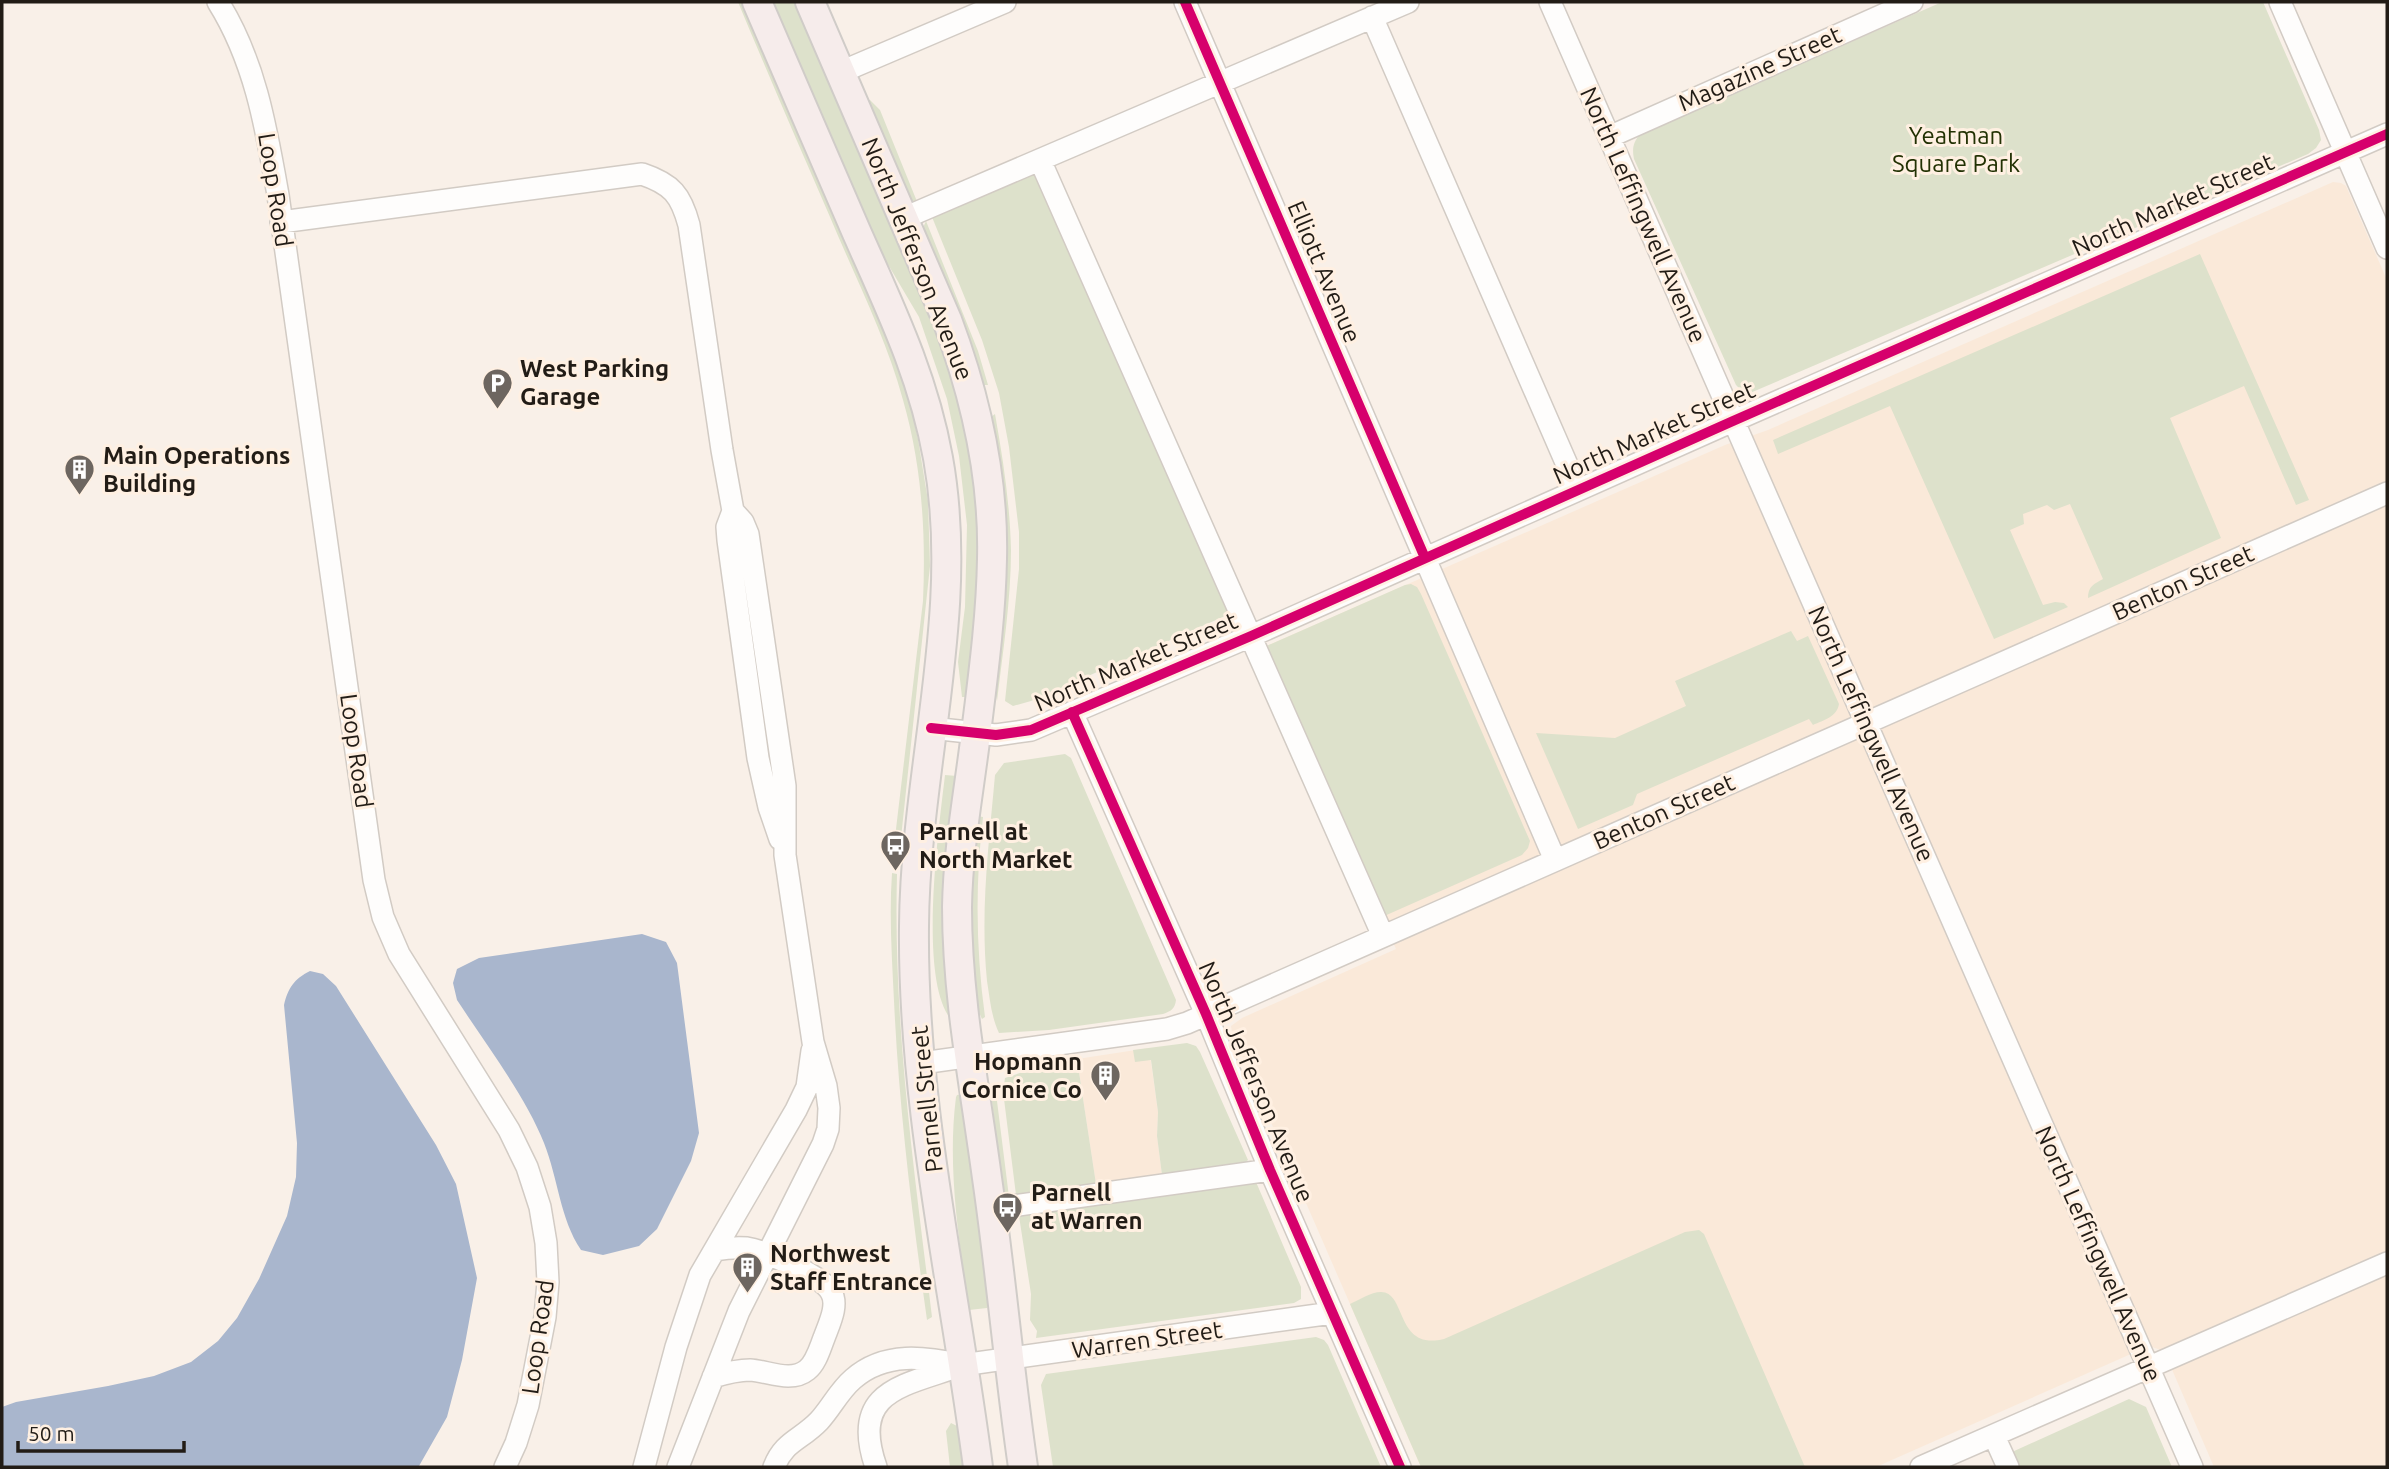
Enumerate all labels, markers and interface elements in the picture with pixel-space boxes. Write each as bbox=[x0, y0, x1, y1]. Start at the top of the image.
street label: Magazine Street bbox=[1674, 20, 1846, 117]
street label: North Leffingwell Avenue bbox=[1575, 83, 1712, 347]
park label: Yeatman Square Park bbox=[1892, 122, 2020, 177]
street label: Loop Road bbox=[253, 131, 298, 249]
street label: North Jefferson Avenue bbox=[856, 134, 979, 384]
street label: North Market Street bbox=[2068, 148, 2278, 261]
street label: Elliott Avenue bbox=[1283, 197, 1366, 347]
place label: West Parking Garage bbox=[520, 355, 669, 410]
parking icon: West Parking Garage bbox=[480, 366, 514, 410]
street label: North Market Street bbox=[1549, 376, 1759, 489]
place label: Main Operations Building bbox=[103, 442, 290, 497]
building icon: Main Operations Building bbox=[63, 453, 97, 497]
street label: Benton Street bbox=[2108, 539, 2258, 626]
street label: North Leffingwell Avenue bbox=[1803, 602, 1940, 866]
street label: North Market Street bbox=[1030, 606, 1242, 717]
street label: Loop Road bbox=[335, 692, 378, 810]
street label: Benton Street bbox=[1589, 768, 1739, 855]
place label: Parnell at North Market bbox=[919, 818, 1072, 873]
bus stop icon: Parnell at North Market bbox=[879, 829, 913, 873]
street label: North Jefferson Avenue bbox=[1193, 957, 1320, 1206]
street label: Parnell Street bbox=[905, 1024, 948, 1174]
place label: Hopmann Cornice Co bbox=[961, 1048, 1082, 1103]
building icon: Hopmann Cornice Co bbox=[1088, 1059, 1122, 1103]
street label: North Leffingwell Avenue bbox=[2030, 1122, 2167, 1386]
place label: Parnell at Warren bbox=[1031, 1179, 1143, 1234]
bus stop icon: Parnell at Warren bbox=[991, 1190, 1025, 1234]
place label: Northwest Staff Entrance bbox=[770, 1240, 933, 1295]
building icon: Northwest Staff Entrance bbox=[730, 1251, 764, 1295]
street label: Loop Road bbox=[516, 1278, 559, 1396]
street label: Warren Street bbox=[1070, 1316, 1224, 1363]
scale bar bbox=[18, 1410, 184, 1454]
text: 50 m bbox=[28, 1421, 75, 1445]

